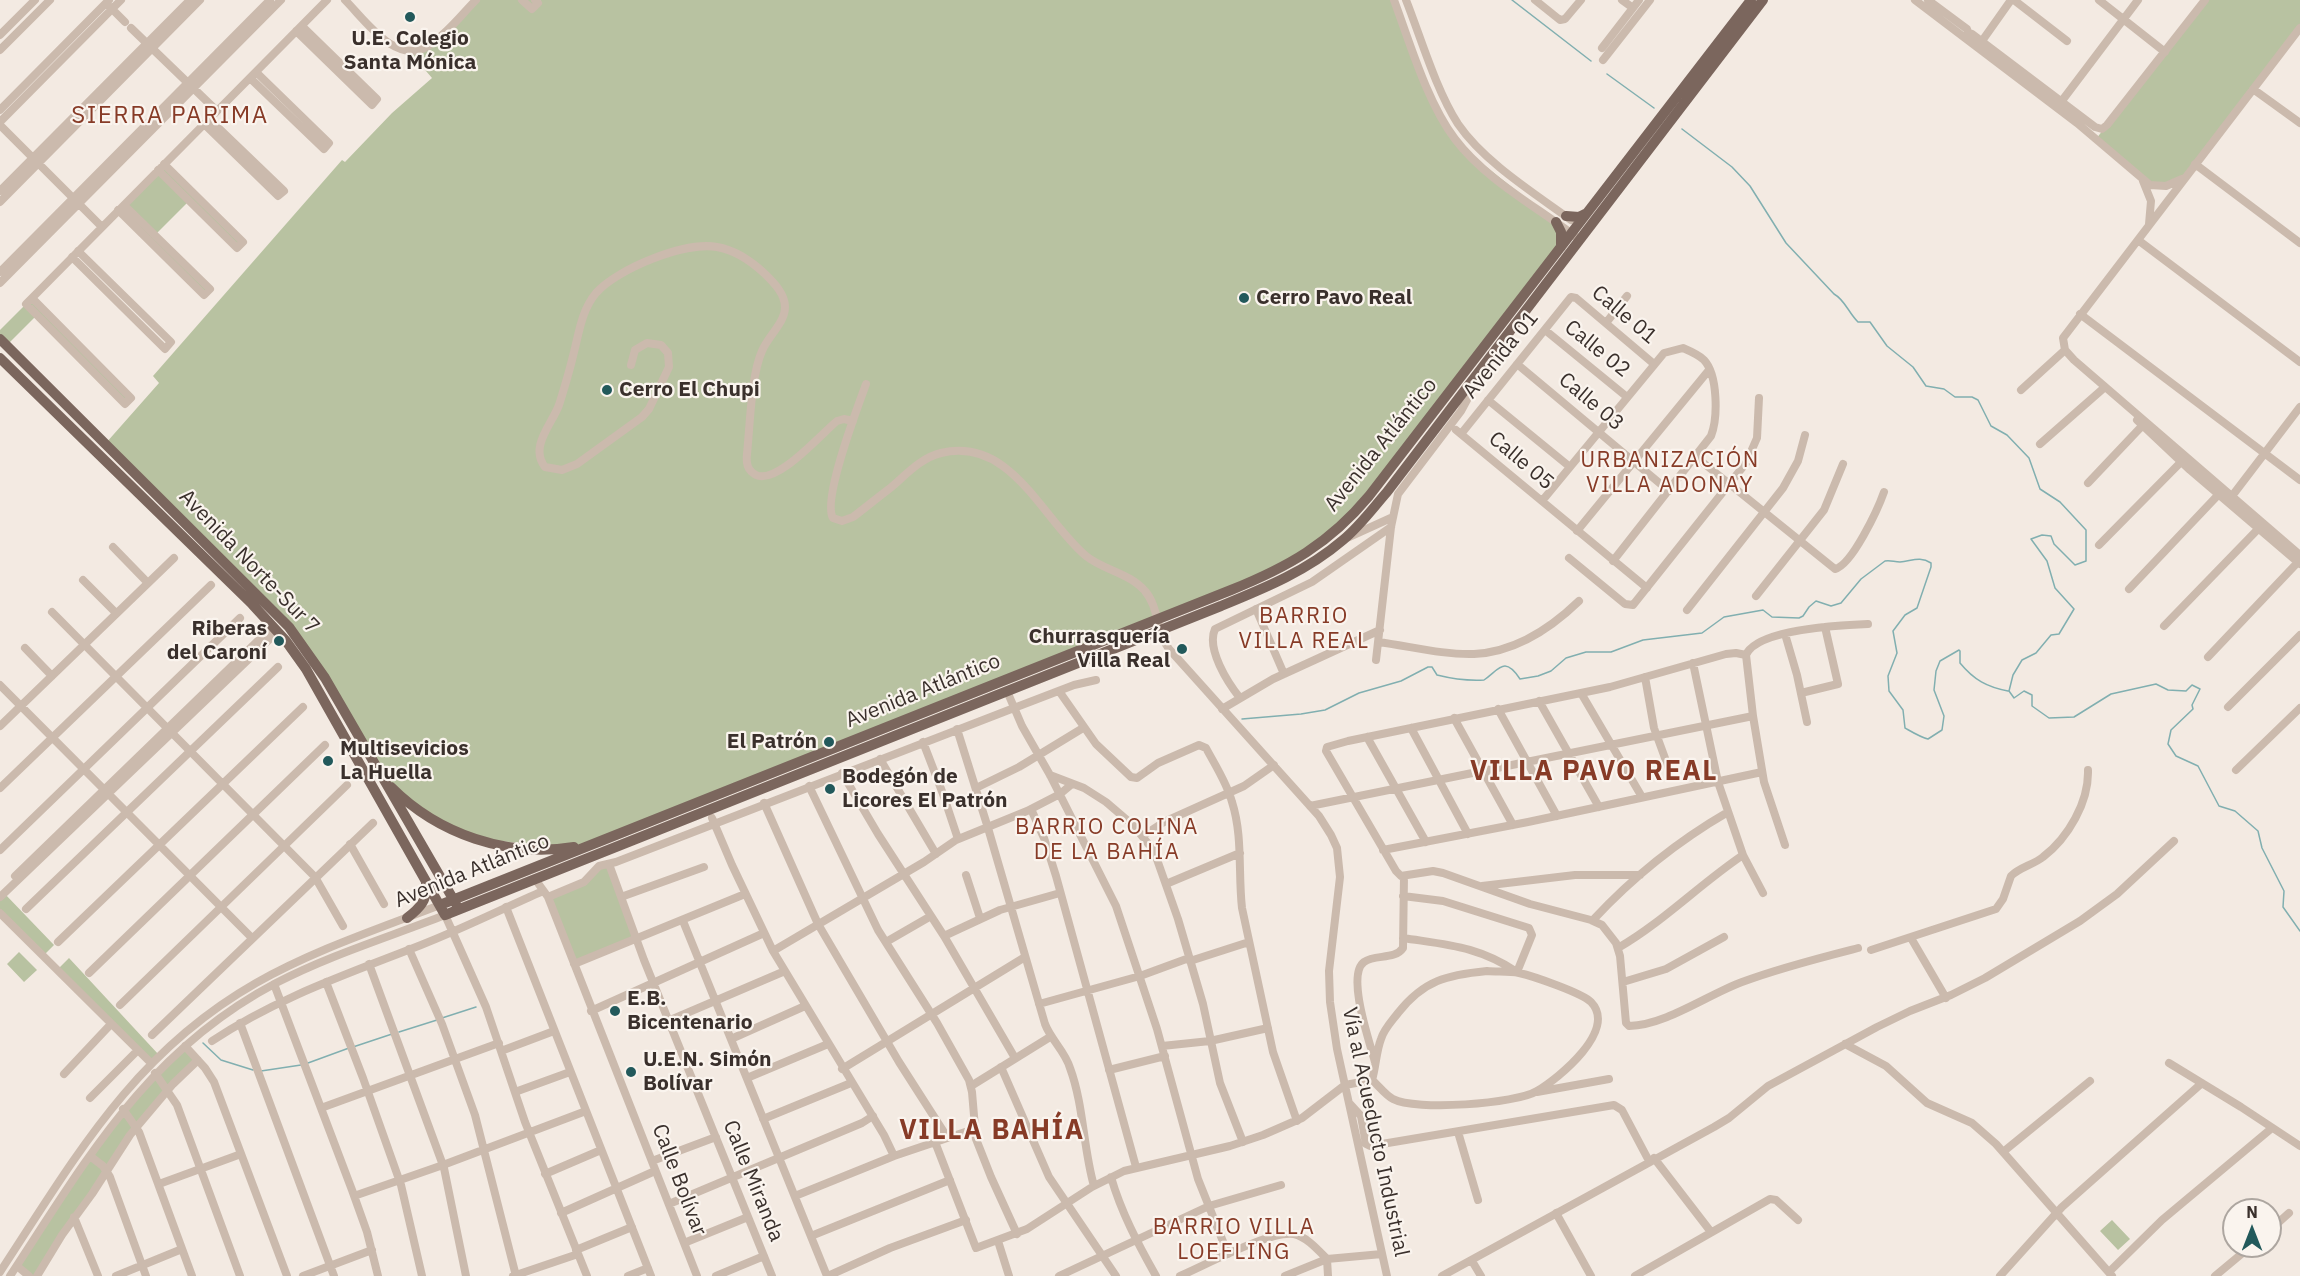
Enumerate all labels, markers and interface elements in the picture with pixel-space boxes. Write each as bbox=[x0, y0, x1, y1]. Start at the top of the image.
marker: U.E. Colegio Santa Mónica bbox=[403, 10, 417, 24]
place label: U.E. Colegio Santa Mónica bbox=[344, 26, 476, 76]
district label: SIERRA PARIMA bbox=[71, 102, 269, 130]
street label: Calle 01 bbox=[1586, 281, 1662, 349]
place label: Cerro Pavo Real bbox=[1256, 285, 1412, 311]
marker: Cerro Pavo Real bbox=[1237, 291, 1251, 305]
street label: Avenida 01 bbox=[1458, 306, 1544, 404]
street label: Calle 02 bbox=[1559, 315, 1635, 383]
street label: Calle 03 bbox=[1553, 368, 1629, 436]
street label: Avenida Atlántico bbox=[1319, 373, 1443, 517]
place label: Cerro El Chupi bbox=[619, 377, 760, 403]
marker: Cerro El Chupi bbox=[600, 383, 614, 397]
street label: Calle 05 bbox=[1483, 427, 1559, 495]
district label: URBANIZACIÓN VILLA ADONAY bbox=[1580, 448, 1760, 500]
street label: Avenida Norte-Sur 7 bbox=[174, 485, 324, 639]
district label: BARRIO VILLA REAL bbox=[1239, 604, 1369, 656]
place label: Riberas del Caroní bbox=[167, 616, 267, 666]
place label: Churrasquería Villa Real bbox=[1029, 624, 1170, 674]
marker: Riberas del Caroní bbox=[272, 634, 286, 648]
marker: Churrasquería Villa Real bbox=[1175, 642, 1189, 656]
street label: Avenida Atlántico bbox=[842, 648, 1004, 734]
place label: El Patrón bbox=[727, 729, 817, 755]
marker: El Patrón bbox=[822, 735, 836, 749]
place label: Multisevicios La Huella bbox=[340, 736, 469, 786]
marker: Multisevicios La Huella bbox=[321, 754, 335, 768]
district label: VILLA PAVO REAL bbox=[1470, 756, 1718, 788]
place label: Bodegón de Licores El Patrón bbox=[842, 764, 1008, 814]
marker: Bodegón de Licores El Patrón bbox=[823, 782, 837, 796]
district label: BARRIO COLINA DE LA BAHÍA bbox=[1015, 815, 1199, 866]
street label: Avenida Atlántico bbox=[391, 828, 553, 914]
place label: E.B. Bicentenario bbox=[627, 986, 753, 1036]
marker: E.B. Bicentenario bbox=[608, 1004, 622, 1018]
street label: Vía al Acueducto Industrial bbox=[1336, 1005, 1414, 1259]
place label: U.E.N. Simón Bolívar bbox=[643, 1047, 772, 1097]
marker: U.E.N. Simón Bolívar bbox=[624, 1065, 638, 1079]
district label: VILLA BAHÍA bbox=[899, 1115, 1085, 1147]
street label: Calle Miranda bbox=[717, 1117, 789, 1245]
street label: Calle Bolívar bbox=[646, 1121, 712, 1239]
north arrow bbox=[2222, 1198, 2282, 1258]
text: N bbox=[2246, 1202, 2258, 1222]
district label: BARRIO VILLA LOEFLING bbox=[1153, 1215, 1315, 1266]

